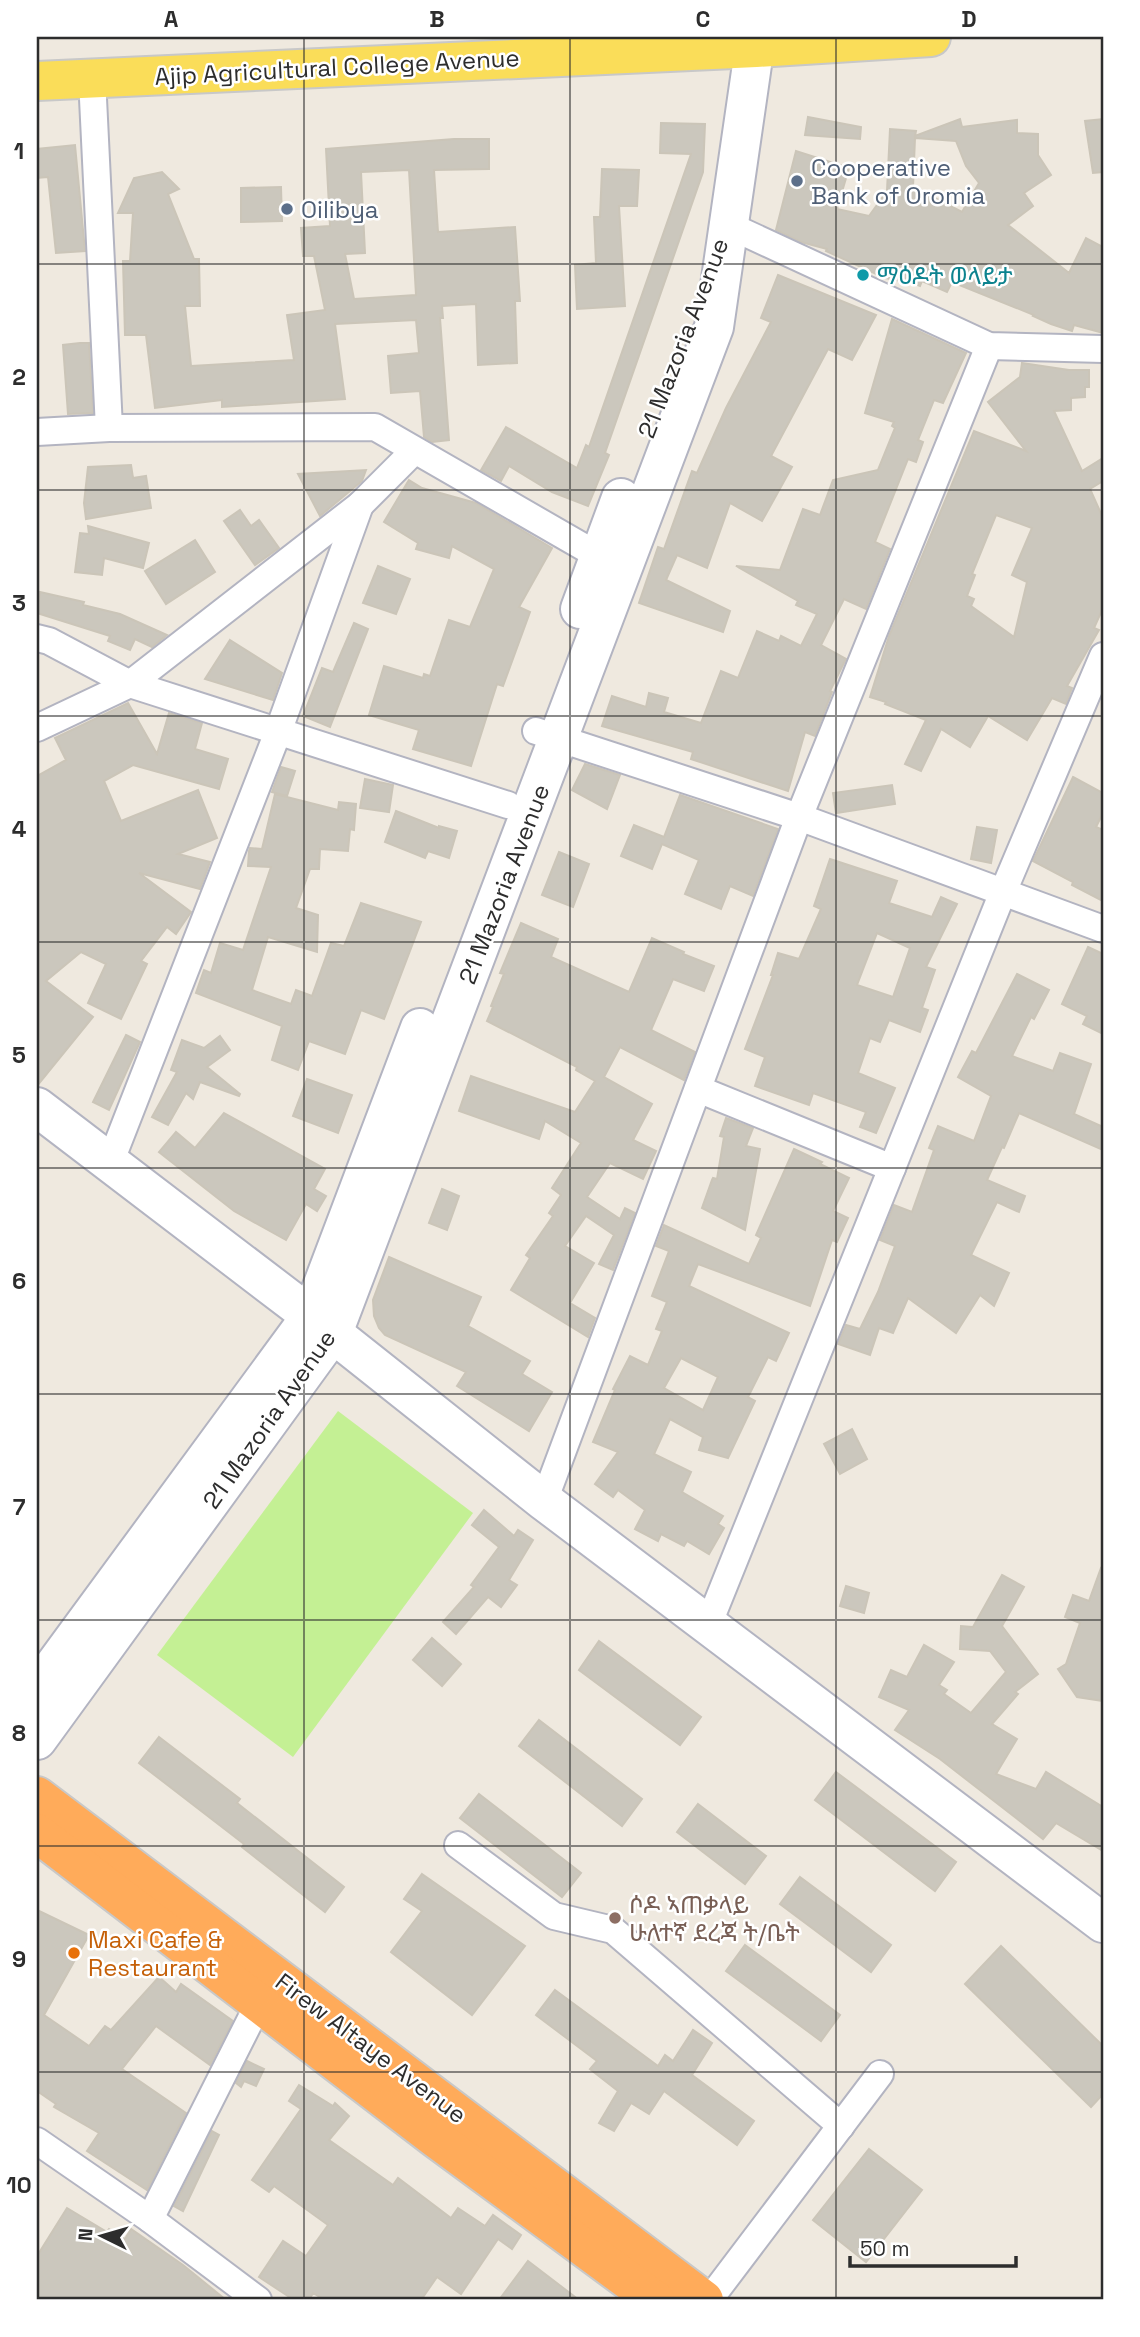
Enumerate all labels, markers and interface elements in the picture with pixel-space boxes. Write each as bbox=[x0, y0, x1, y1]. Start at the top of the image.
text: A bbox=[164, 4, 179, 34]
text: B bbox=[429, 4, 445, 34]
text: C bbox=[696, 4, 710, 34]
text: D bbox=[961, 4, 977, 34]
street label: Ajip Agricultural College Avenue bbox=[154, 42, 520, 92]
text: 1 bbox=[14, 136, 24, 166]
place label: Cooperative Bank of Oromia bbox=[811, 152, 986, 211]
marker: Cooperative Bank of Oromia bbox=[789, 173, 805, 189]
place label: Oilibya bbox=[301, 194, 379, 225]
marker: Oilibya bbox=[279, 201, 295, 217]
street label: 21 Mazoria Avenue bbox=[631, 234, 735, 442]
place label: ማዕዶት ወላይታ bbox=[877, 260, 1013, 291]
marker: ማዕዶት ወላይታ bbox=[855, 267, 871, 283]
text: 2 bbox=[12, 362, 26, 392]
text: 3 bbox=[12, 588, 26, 618]
street label: 21 Mazoria Avenue bbox=[452, 780, 556, 988]
text: 4 bbox=[12, 814, 27, 844]
text: 5 bbox=[12, 1040, 26, 1070]
text: 6 bbox=[12, 1266, 26, 1296]
street label: 21 Mazoria Avenue bbox=[196, 1324, 342, 1514]
text: 7 bbox=[13, 1492, 26, 1522]
text: 8 bbox=[12, 1718, 26, 1748]
place label: ሶዶ ኣጠቃላይ ሁለተኛ ደረጃ ት/ቤት bbox=[629, 1889, 800, 1948]
marker: ሶዶ ኣጠቃላይ ሁለተኛ ደረጃ ት/ቤት bbox=[607, 1910, 623, 1926]
place label: Maxi Cafe & Restaurant bbox=[88, 1924, 222, 1983]
text: 9 bbox=[12, 1944, 26, 1974]
marker: Maxi Cafe & Restaurant bbox=[66, 1945, 82, 1961]
street label: Firew Altaye Avenue bbox=[269, 1966, 473, 2130]
text: 10 bbox=[6, 2170, 32, 2200]
north arrow bbox=[66, 2200, 136, 2270]
scale bar bbox=[850, 2225, 1016, 2269]
text: N bbox=[73, 2227, 99, 2242]
text: 50 m bbox=[860, 2235, 910, 2262]

